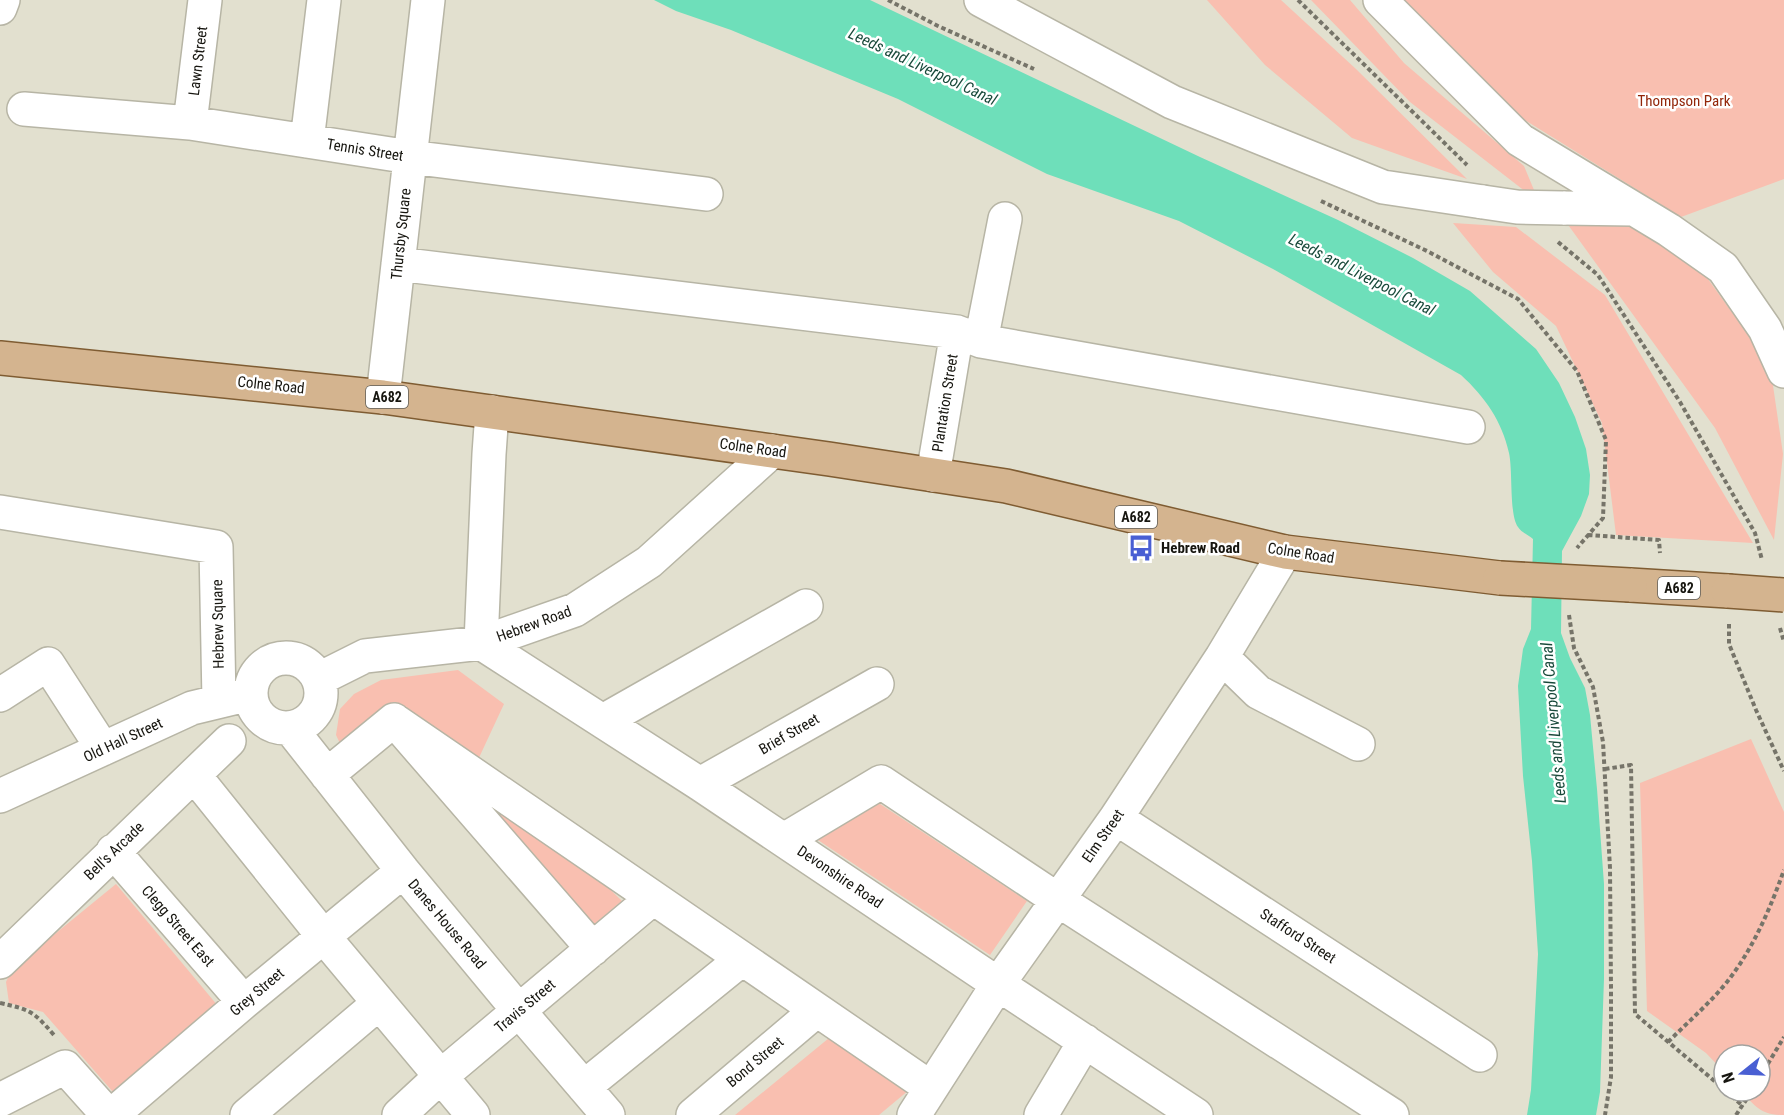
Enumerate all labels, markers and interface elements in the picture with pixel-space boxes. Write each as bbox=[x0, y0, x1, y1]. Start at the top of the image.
water label: Leeds and Liverpool Canal bbox=[846, 24, 1000, 109]
street label: Lawn Street bbox=[185, 25, 211, 97]
park label: Thompson Park bbox=[1637, 92, 1731, 110]
street label: Tennis Street bbox=[325, 135, 405, 165]
street label: Thursby Square bbox=[387, 187, 415, 281]
water label: Leeds and Liverpool Canal bbox=[1286, 229, 1438, 320]
street label: Plantation Street bbox=[928, 353, 962, 453]
street label: Colne Road bbox=[237, 373, 305, 397]
road number: A682 bbox=[366, 386, 408, 408]
street label: Colne Road bbox=[718, 434, 788, 462]
road number: A682 bbox=[1115, 506, 1157, 528]
bus stop icon: Hebrew Road bbox=[1126, 533, 1156, 563]
place label: Hebrew Road bbox=[1161, 539, 1240, 557]
street label: Colne Road bbox=[1266, 539, 1336, 567]
road number: A682 bbox=[1658, 577, 1700, 599]
street label: Hebrew Square bbox=[208, 579, 228, 669]
street label: Hebrew Road bbox=[494, 602, 574, 646]
water label: Leeds and Liverpool Canal bbox=[1537, 641, 1570, 804]
street label: Brief Street bbox=[756, 710, 822, 758]
street label: Old Hall Street bbox=[81, 714, 165, 766]
street label: Elm Street bbox=[1078, 806, 1128, 866]
street label: Bell's Arcade bbox=[80, 818, 148, 884]
street label: Devonshire Road bbox=[794, 842, 886, 912]
street label: Danes House Road bbox=[404, 875, 490, 973]
street label: Clegg Street East bbox=[138, 882, 218, 970]
street label: Stafford Street bbox=[1257, 905, 1339, 967]
street label: Grey Street bbox=[226, 964, 288, 1020]
street label: Travis Street bbox=[491, 975, 559, 1037]
street label: Bond Street bbox=[723, 1033, 787, 1091]
north arrow bbox=[1712, 1043, 1772, 1103]
text: N bbox=[1718, 1070, 1739, 1085]

